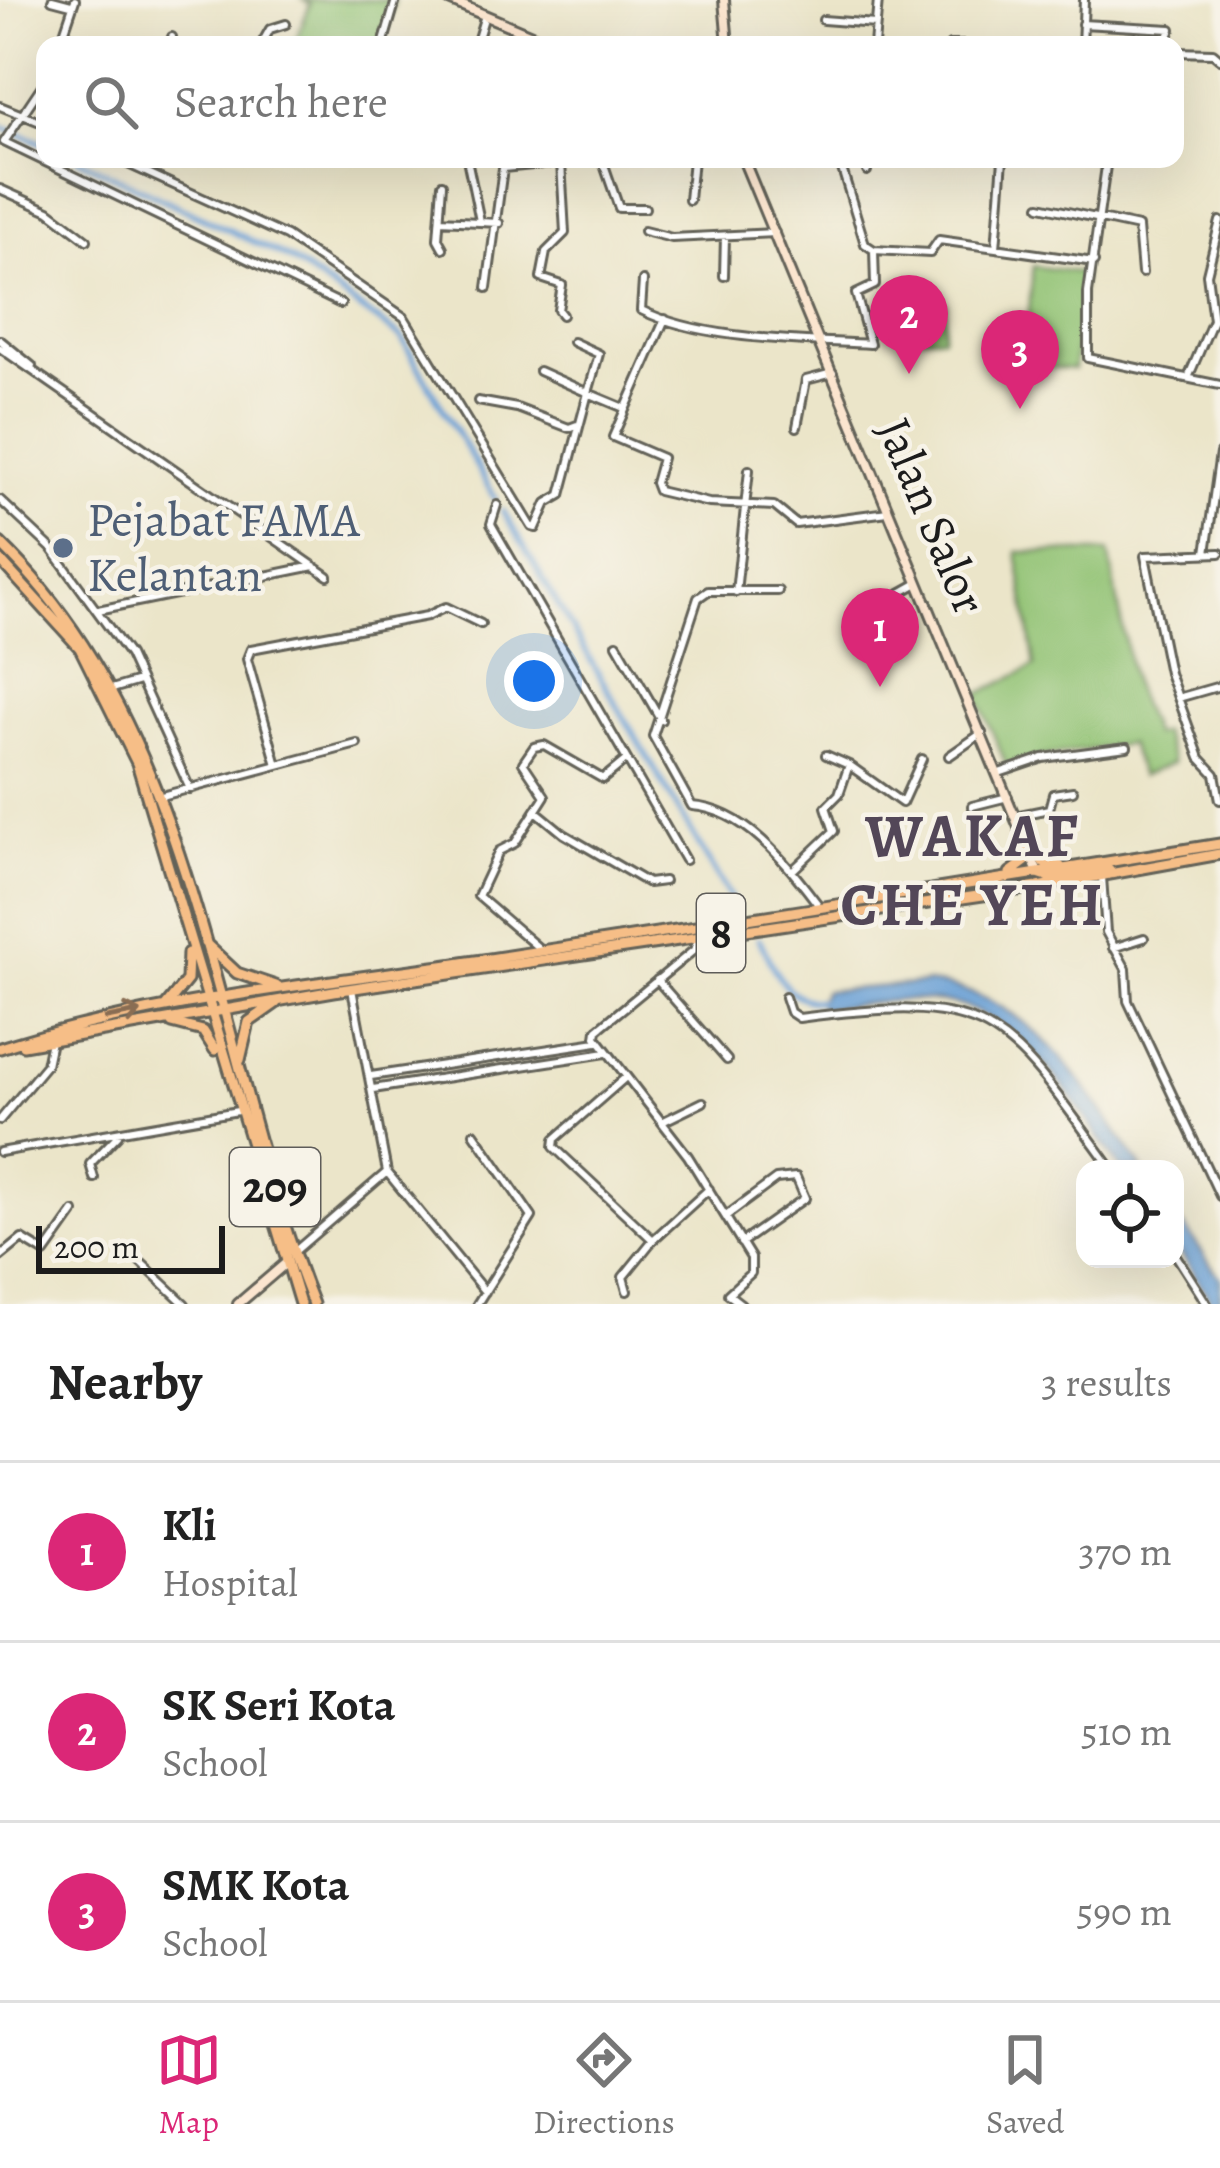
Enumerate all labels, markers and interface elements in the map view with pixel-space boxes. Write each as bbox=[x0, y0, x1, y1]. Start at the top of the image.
search box bbox=[36, 36, 1184, 168]
icon: search bbox=[78, 69, 144, 135]
text: Search here bbox=[174, 71, 388, 133]
pin: 2 bbox=[870, 275, 948, 374]
pin: 3 bbox=[981, 310, 1059, 409]
street label: Jalan Salor bbox=[861, 408, 1003, 624]
place label: Pejabat FAMA Kelantan bbox=[87, 487, 361, 608]
marker: Pejabat FAMA Kelantan bbox=[50, 535, 76, 561]
pin: 1 bbox=[841, 588, 919, 687]
your location bbox=[504, 651, 564, 711]
district label: WAKAF CHE YEH bbox=[840, 795, 1106, 946]
road number: 8 bbox=[697, 894, 745, 972]
one-way arrow bbox=[103, 1003, 142, 1025]
road number: 209 bbox=[230, 1148, 320, 1226]
map controls bbox=[1076, 1160, 1184, 1268]
button: locate bbox=[1076, 1160, 1184, 1268]
scale bar bbox=[36, 1220, 225, 1273]
text: 200 m bbox=[54, 1224, 139, 1269]
text: Nearby bbox=[48, 1347, 202, 1417]
text: 3 results bbox=[1041, 1356, 1172, 1409]
text: Kli bbox=[162, 1494, 217, 1556]
text: 1 bbox=[80, 1525, 94, 1578]
text: 370 m bbox=[1078, 1525, 1172, 1578]
text: Hospital bbox=[162, 1556, 298, 1609]
text: SK Seri Kota bbox=[162, 1674, 395, 1736]
text: 2 bbox=[78, 1705, 96, 1758]
text: 510 m bbox=[1081, 1705, 1172, 1758]
text: School bbox=[162, 1736, 268, 1789]
text: SMK Kota bbox=[162, 1854, 349, 1916]
text: 3 bbox=[79, 1885, 95, 1938]
text: 590 m bbox=[1077, 1885, 1172, 1938]
text: School bbox=[162, 1916, 268, 1969]
tab: Map bbox=[156, 2027, 222, 2144]
tab: Directions bbox=[533, 2027, 675, 2144]
tab: Saved bbox=[986, 2027, 1064, 2144]

